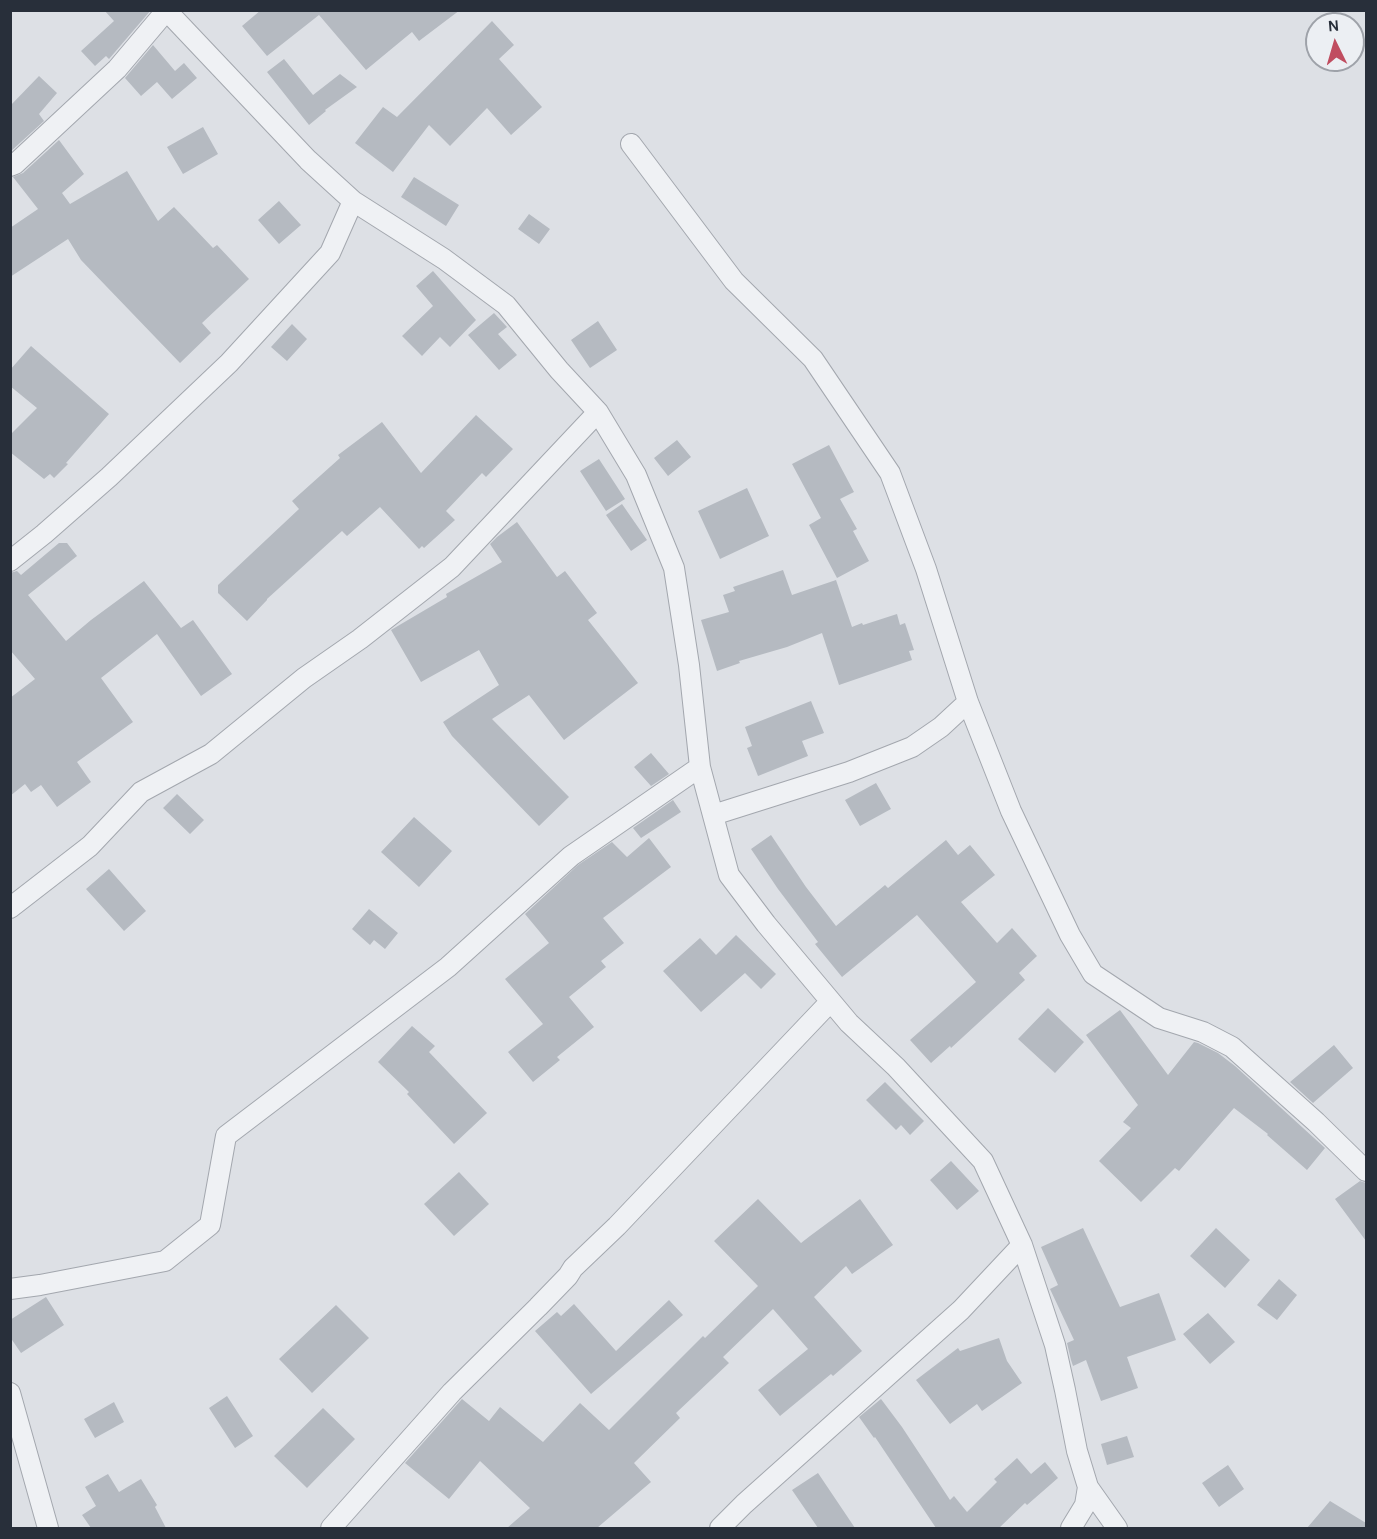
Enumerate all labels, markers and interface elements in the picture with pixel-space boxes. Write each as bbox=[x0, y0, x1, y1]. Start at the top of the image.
north arrow bbox=[1305, 12, 1365, 72]
text: N bbox=[1327, 16, 1340, 36]

